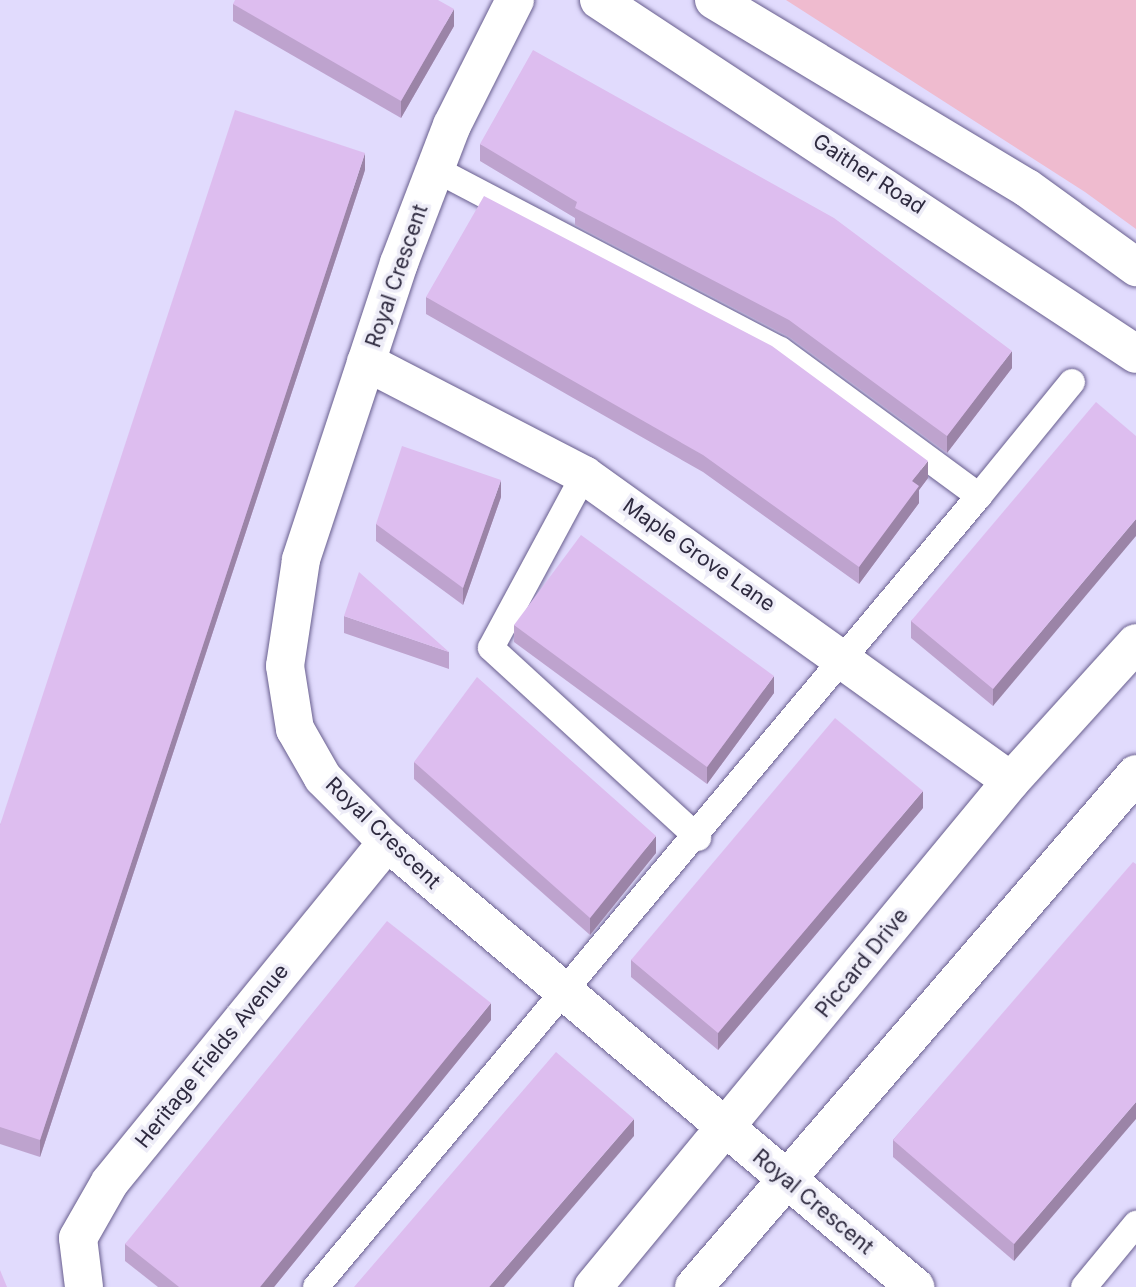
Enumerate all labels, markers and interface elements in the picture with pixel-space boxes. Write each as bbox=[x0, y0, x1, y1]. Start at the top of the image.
street label: Gaither Road bbox=[808, 128, 930, 220]
street label: Royal Crescent bbox=[361, 201, 433, 351]
street label: Maple Grove Lane bbox=[618, 493, 780, 617]
street label: Royal Crescent bbox=[320, 772, 446, 894]
street label: Piccard Drive bbox=[810, 903, 914, 1023]
street label: Heritage Fields Avenue bbox=[130, 959, 294, 1153]
street label: Royal Crescent bbox=[748, 1144, 878, 1260]

